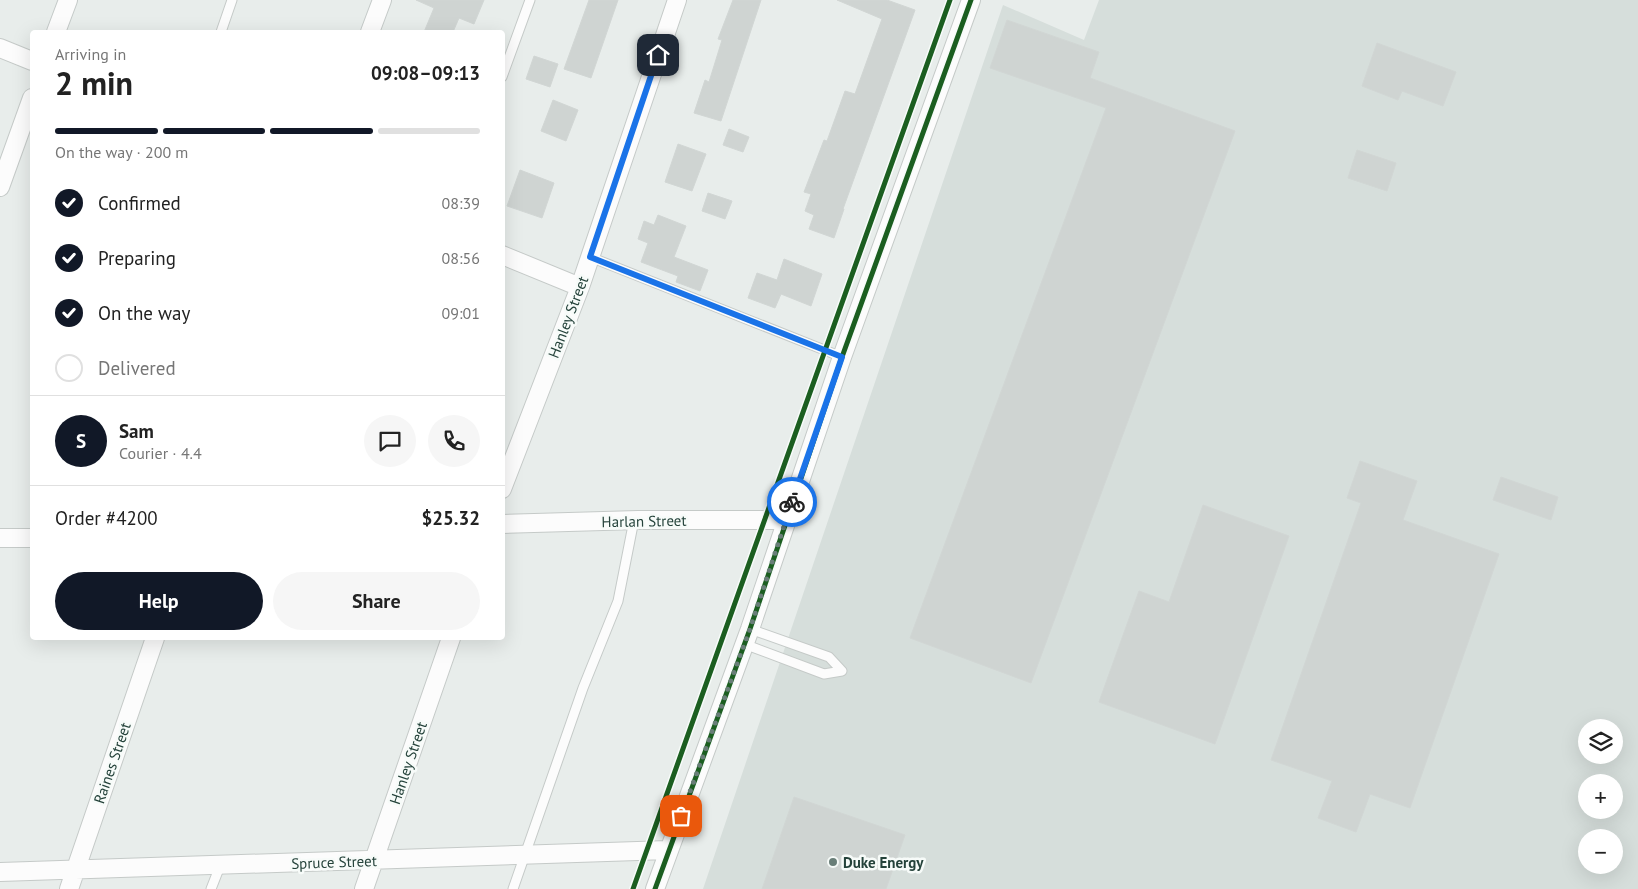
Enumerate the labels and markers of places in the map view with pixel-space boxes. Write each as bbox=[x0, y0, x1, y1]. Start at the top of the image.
pin bbox=[637, 34, 679, 76]
pin bbox=[660, 795, 702, 837]
place label: Duke Energy bbox=[843, 853, 924, 872]
marker: Duke Energy bbox=[827, 856, 839, 868]

